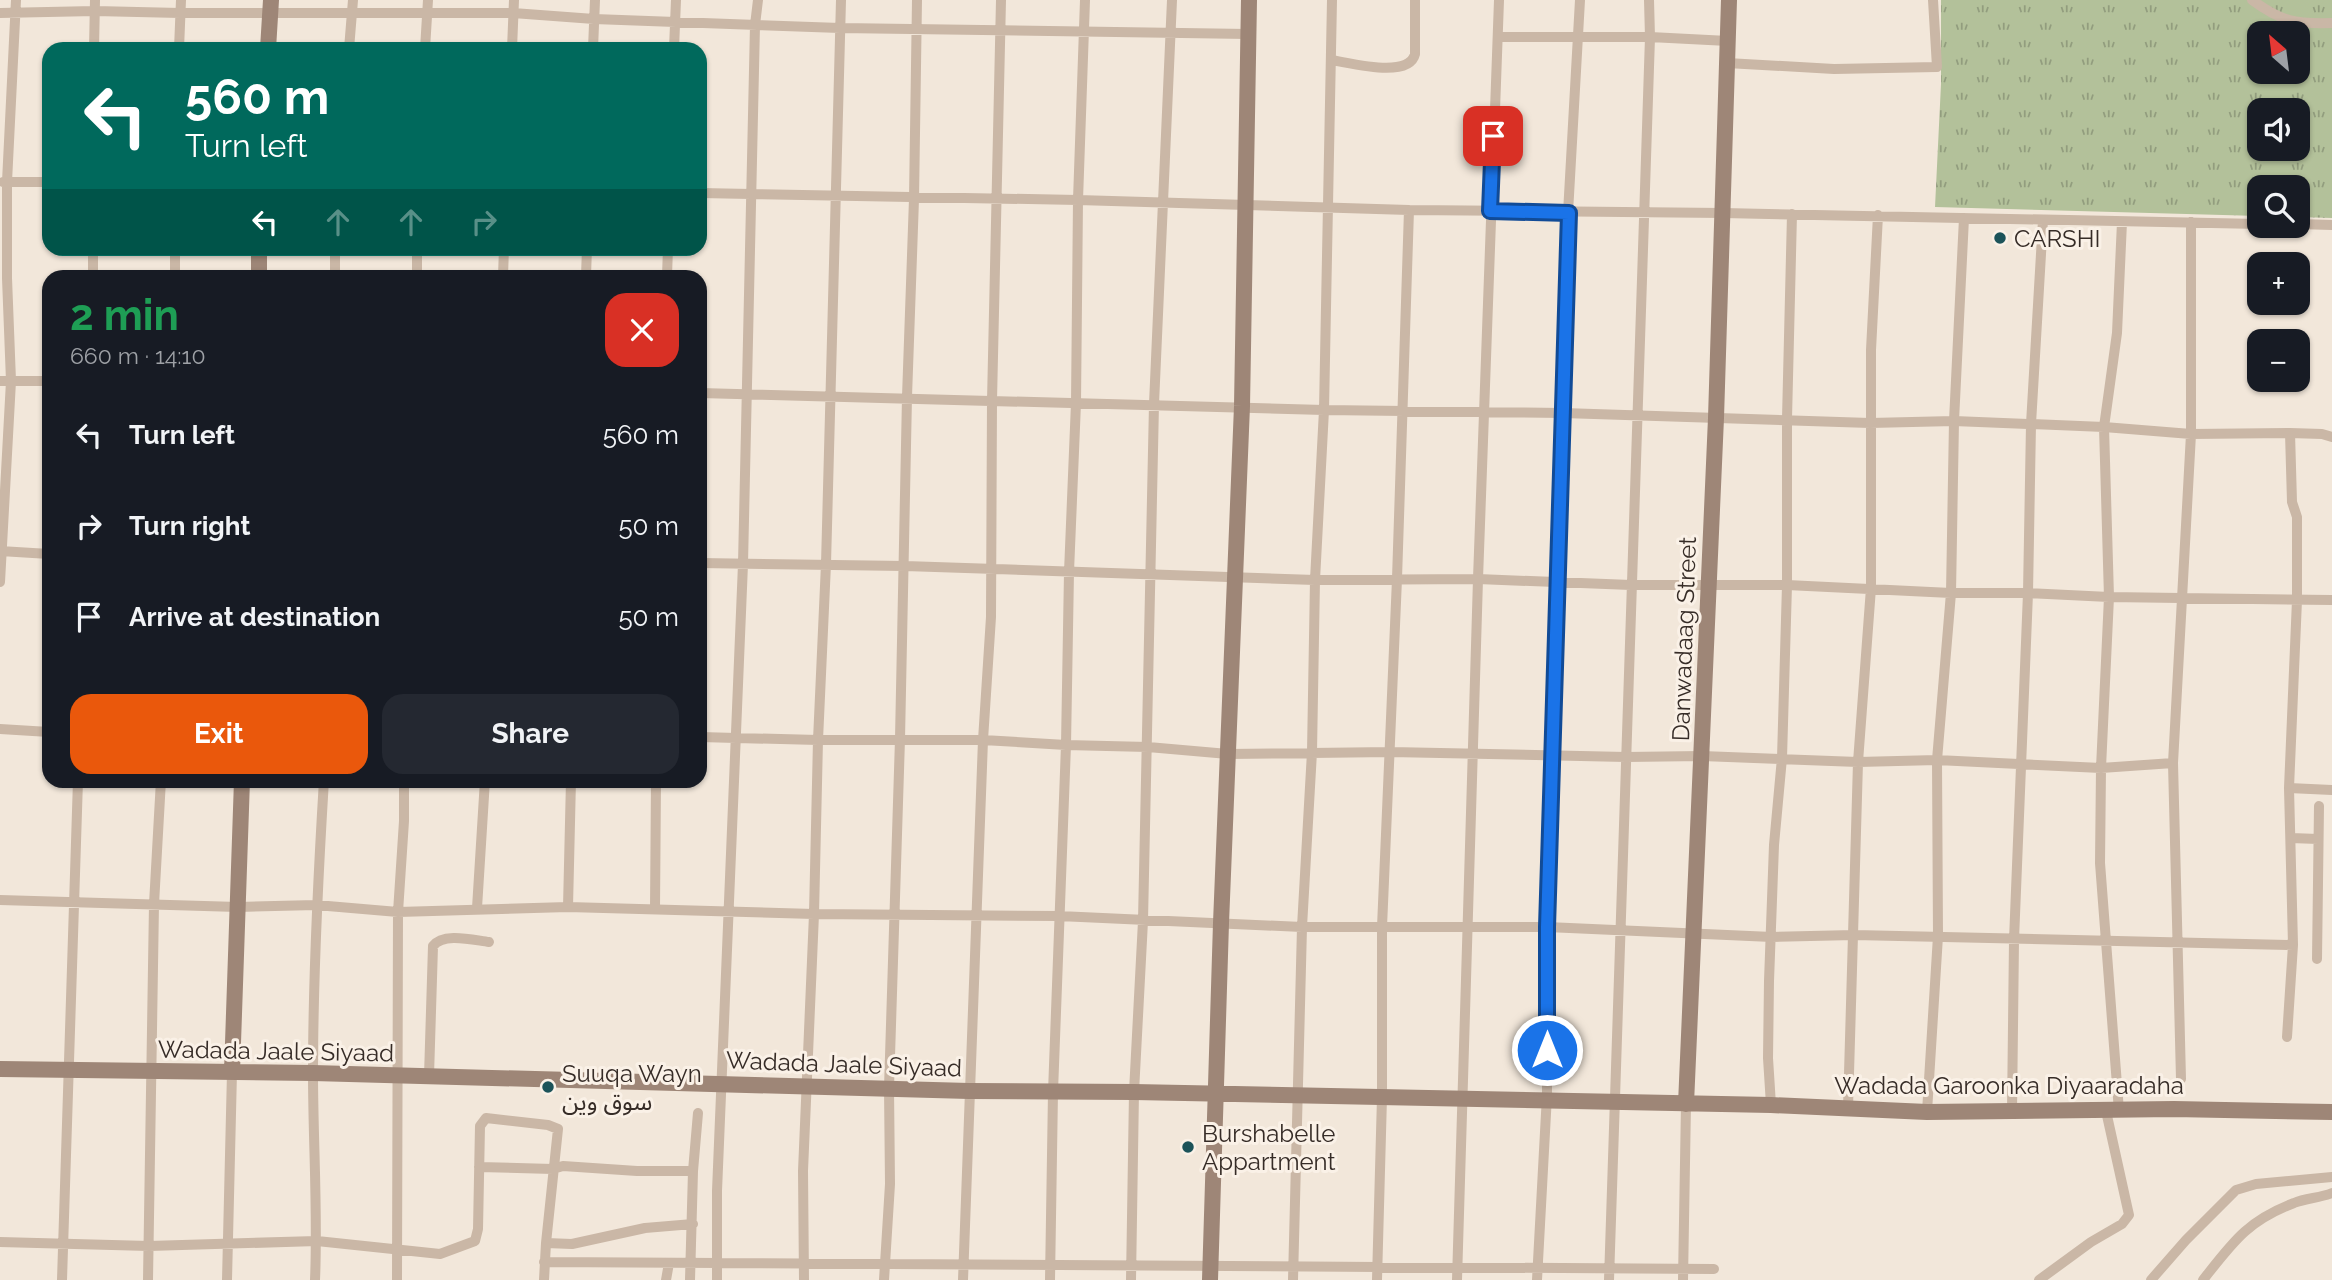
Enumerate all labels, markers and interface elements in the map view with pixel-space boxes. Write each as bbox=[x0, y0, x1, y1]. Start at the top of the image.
north arrow bbox=[2247, 21, 2310, 84]
map controls bbox=[2247, 21, 2310, 392]
text: 560 m bbox=[185, 68, 329, 125]
icon: left bbox=[70, 70, 161, 161]
button: sound bbox=[2247, 98, 2310, 161]
pin bbox=[1463, 106, 1523, 166]
icon: arrive bbox=[1474, 117, 1512, 155]
text: Turn left bbox=[185, 127, 307, 164]
button: search bbox=[2247, 175, 2310, 238]
icon: left bbox=[246, 203, 284, 241]
icon: ahead bbox=[319, 203, 357, 241]
icon: ahead bbox=[392, 203, 430, 241]
icon: right bbox=[465, 203, 503, 241]
place label: CARSHI bbox=[2014, 224, 2100, 253]
marker: CARSHI bbox=[1992, 230, 2008, 246]
button: + bbox=[2247, 252, 2310, 315]
text: 2 min bbox=[70, 291, 179, 340]
button: close bbox=[605, 293, 679, 367]
button: − bbox=[2247, 329, 2310, 392]
text: 660 m · 14:10 bbox=[70, 342, 206, 369]
icon: left bbox=[70, 416, 108, 454]
text: Turn left bbox=[129, 420, 235, 450]
text: 560 m bbox=[603, 420, 679, 450]
icon: right bbox=[70, 507, 108, 545]
text: Turn right bbox=[129, 511, 250, 541]
text: 50 m bbox=[618, 511, 679, 541]
street label: Danwadaag Street bbox=[1666, 536, 1702, 742]
icon: arrive bbox=[70, 598, 108, 636]
text: Arrive at destination bbox=[129, 602, 380, 632]
text: 50 m bbox=[618, 602, 679, 632]
button: Exit bbox=[70, 694, 368, 774]
button: Share bbox=[382, 694, 679, 774]
position arrow bbox=[1510, 1013, 1584, 1087]
street label: Wadada Jaale Siyaad bbox=[158, 1034, 394, 1068]
street label: Wadada Jaale Siyaad bbox=[725, 1045, 963, 1083]
place label: Suuqa Wayn سوق وين bbox=[562, 1059, 702, 1116]
street label: Wadada Garoonka Diyaaradaha bbox=[1834, 1071, 2184, 1100]
marker: Suuqa Wayn سوق وين bbox=[540, 1079, 556, 1095]
place label: Burshabelle Appartment bbox=[1202, 1119, 1335, 1176]
marker: Burshabelle Appartment bbox=[1180, 1139, 1196, 1155]

